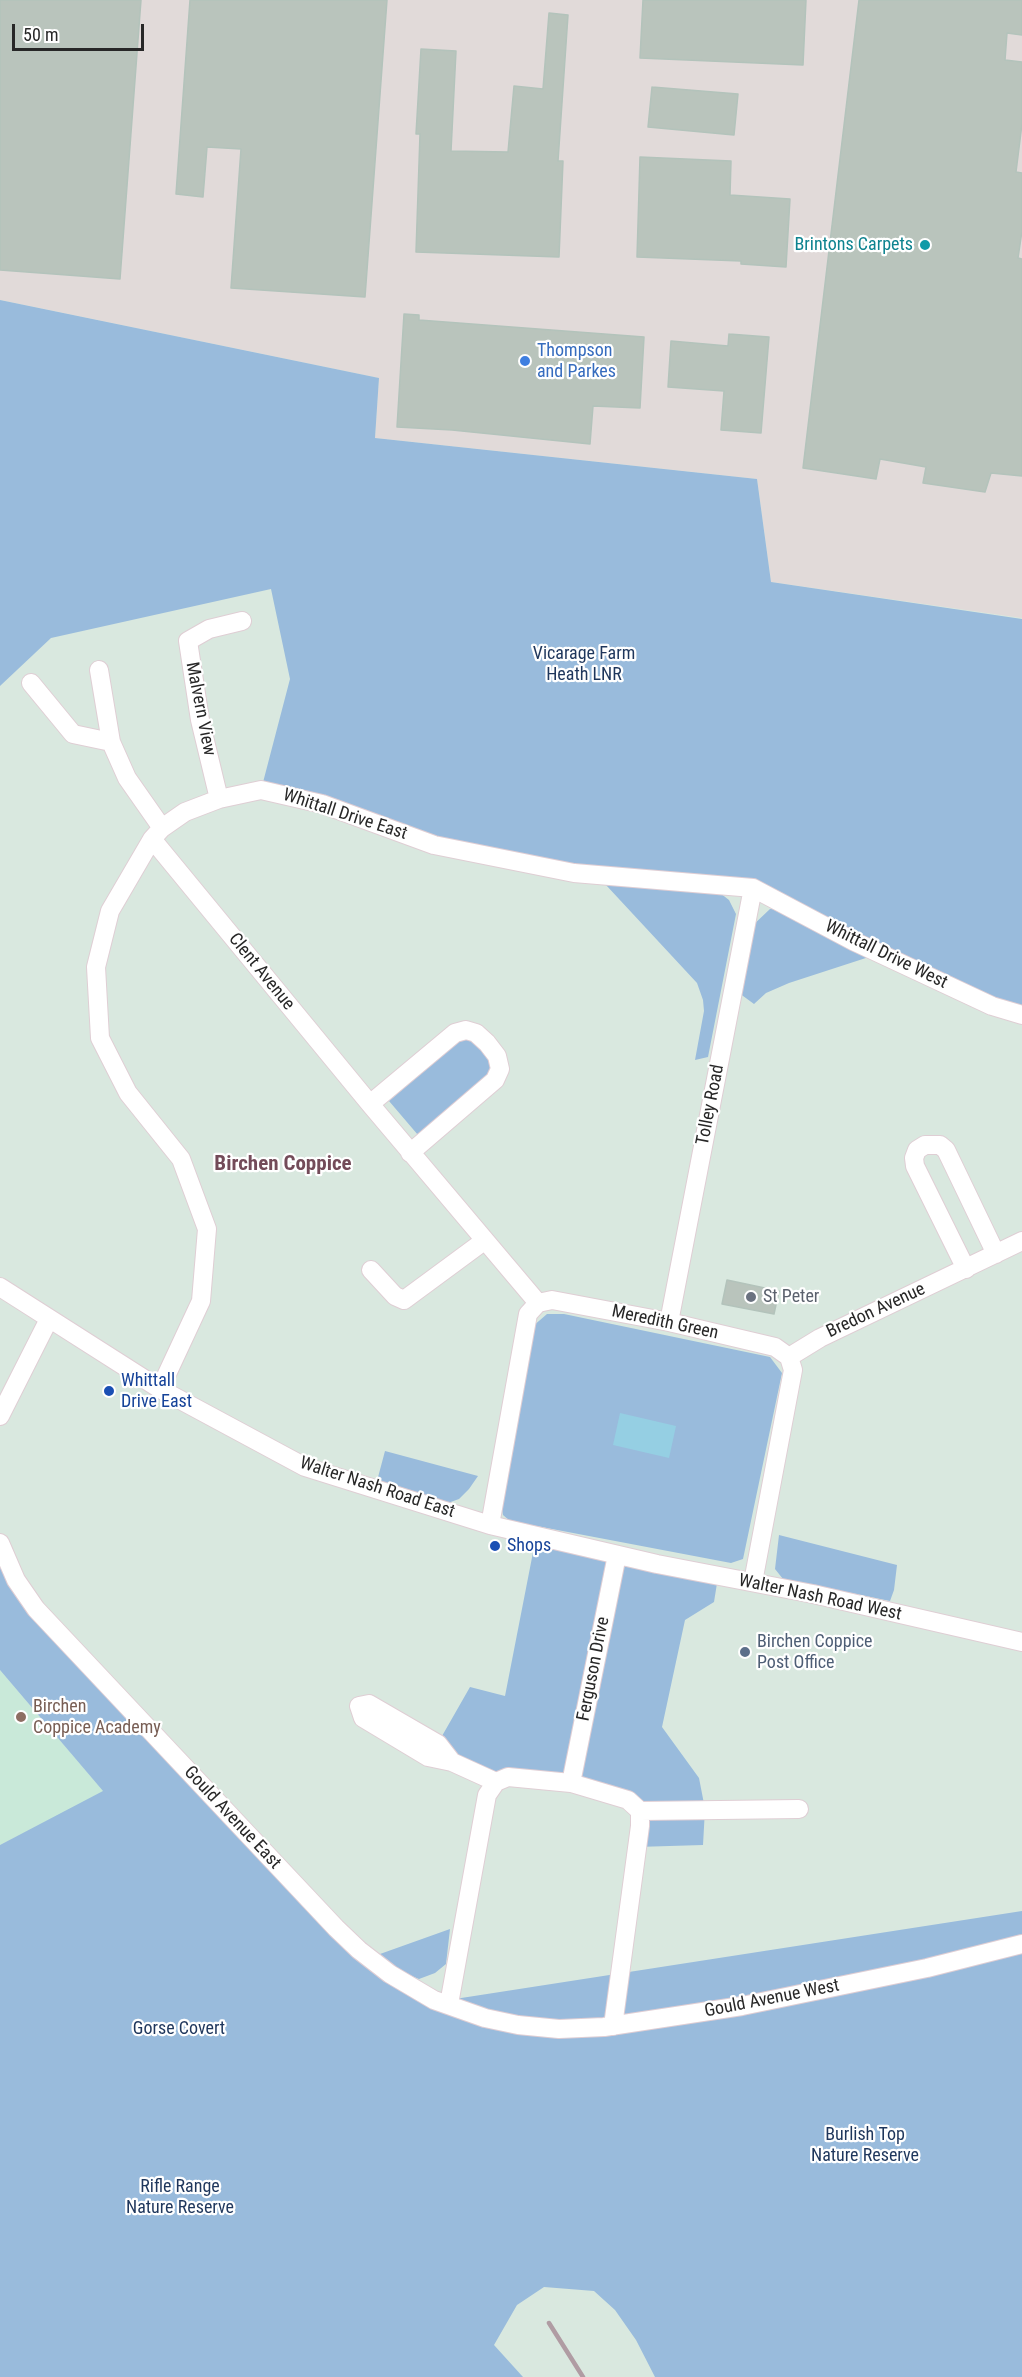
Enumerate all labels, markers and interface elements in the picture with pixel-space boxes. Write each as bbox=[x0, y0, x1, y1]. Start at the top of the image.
scale bar bbox=[15, 12, 147, 50]
text: 50 m bbox=[23, 24, 58, 45]
place label: Brintons Carpets bbox=[794, 234, 913, 256]
marker: Brintons Carpets bbox=[918, 238, 932, 252]
place label: Thompson and Parkes bbox=[537, 340, 616, 382]
marker: Thompson and Parkes bbox=[518, 354, 532, 368]
park label: Vicarage Farm Heath LNR bbox=[533, 643, 635, 686]
street label: Malvern View bbox=[180, 660, 220, 758]
street label: Whittall Drive East bbox=[280, 785, 410, 845]
street label: Whittall Drive West bbox=[821, 916, 951, 994]
street label: Clent Avenue bbox=[223, 929, 299, 1015]
street label: Tolley Road bbox=[693, 1063, 729, 1147]
district label: Birchen Coppice bbox=[214, 1152, 352, 1178]
street label: Bredon Avenue bbox=[823, 1279, 929, 1343]
place label: St Peter bbox=[763, 1286, 819, 1308]
marker: St Peter bbox=[744, 1290, 758, 1304]
street label: Meredith Green bbox=[610, 1301, 720, 1345]
place label: Whittall Drive East bbox=[121, 1370, 192, 1412]
marker: Whittall Drive East bbox=[102, 1384, 116, 1398]
street label: Walter Nash Road East bbox=[297, 1453, 457, 1523]
place label: Shops bbox=[507, 1535, 551, 1557]
marker: Shops bbox=[488, 1539, 502, 1553]
street label: Walter Nash Road West bbox=[737, 1570, 903, 1626]
street label: Ferguson Drive bbox=[573, 1615, 615, 1723]
place label: Birchen Coppice Post Office bbox=[757, 1631, 872, 1674]
marker: Birchen Coppice Post Office bbox=[738, 1645, 752, 1659]
place label: Birchen Coppice Academy bbox=[33, 1696, 161, 1738]
marker: Birchen Coppice Academy bbox=[14, 1710, 28, 1724]
street label: Gould Avenue East bbox=[179, 1762, 285, 1874]
street label: Gould Avenue West bbox=[703, 1975, 841, 2023]
park label: Gorse Covert bbox=[133, 2018, 225, 2040]
park label: Burlish Top Nature Reserve bbox=[811, 2124, 919, 2166]
park label: Rifle Range Nature Reserve bbox=[126, 2176, 234, 2218]

